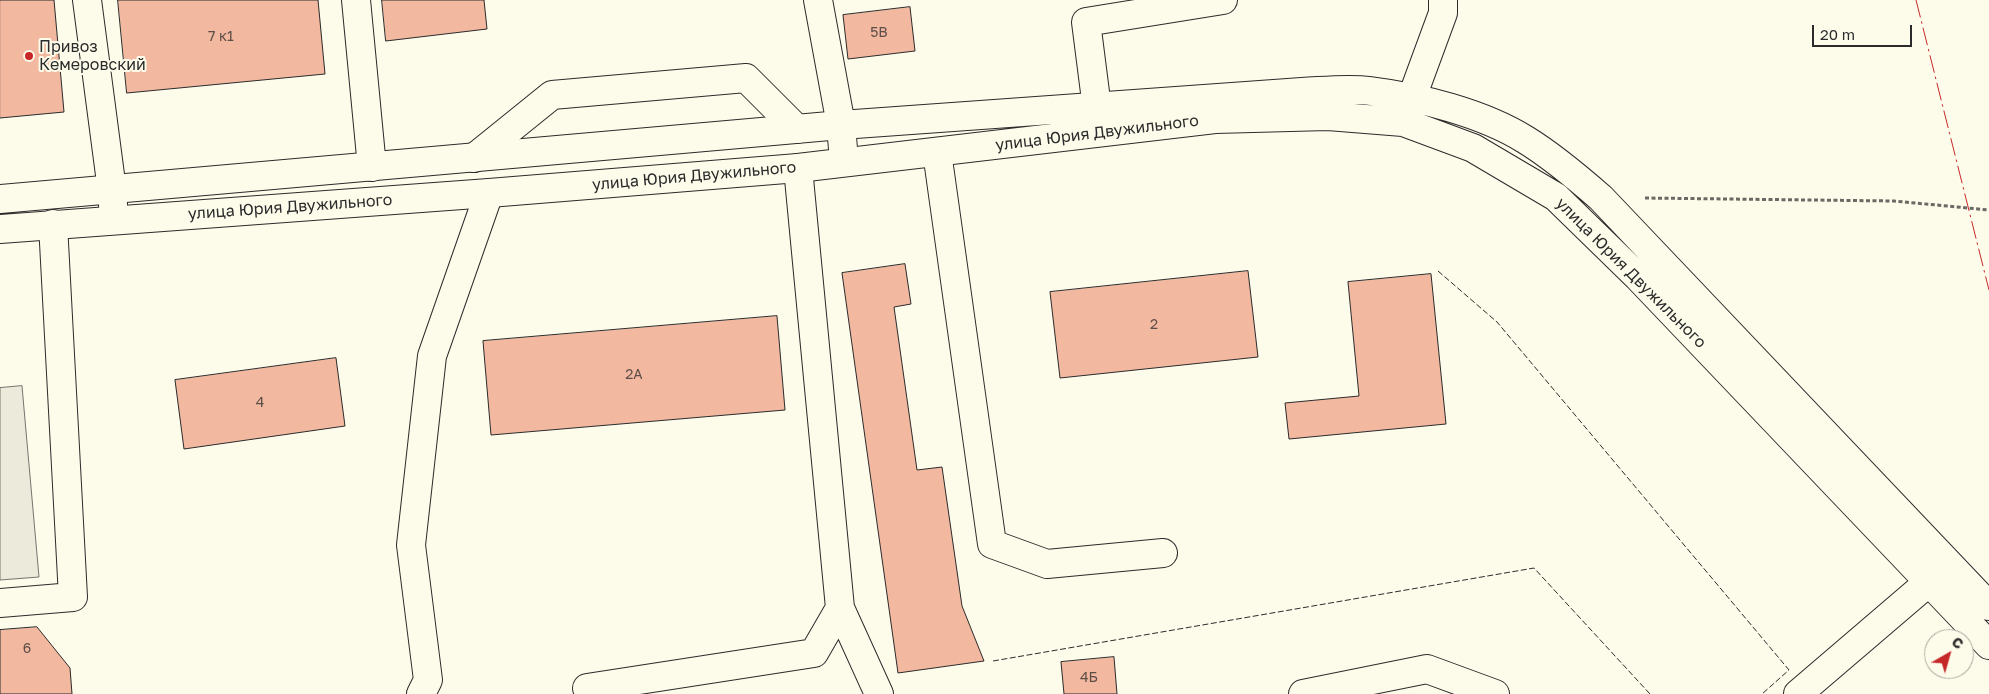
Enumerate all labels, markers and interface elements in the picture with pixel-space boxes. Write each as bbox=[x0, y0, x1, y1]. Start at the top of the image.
scale bar bbox=[1814, 15, 1914, 47]
house number: 5В bbox=[870, 25, 888, 41]
text: 20 m bbox=[1820, 25, 1855, 43]
house number: 7 к1 bbox=[208, 29, 234, 45]
place label: Привоз Кемеровский bbox=[39, 37, 146, 75]
marker: Привоз Кемеровский bbox=[23, 50, 35, 62]
street label: улица Юрия Двужильного bbox=[994, 111, 1200, 155]
street label: улица Юрия Двужильного bbox=[591, 158, 797, 194]
street label: улица Юрия Двужильного bbox=[187, 190, 393, 224]
street label: улица Юрия Двужильного bbox=[1552, 194, 1710, 352]
house number: 2 bbox=[1150, 317, 1158, 333]
house number: 2А bbox=[625, 367, 643, 383]
house number: 4 bbox=[256, 395, 264, 411]
north arrow bbox=[1924, 629, 1974, 679]
text: С bbox=[1949, 633, 1967, 652]
house number: 6 bbox=[23, 641, 31, 657]
house number: 4Б bbox=[1080, 670, 1098, 686]

